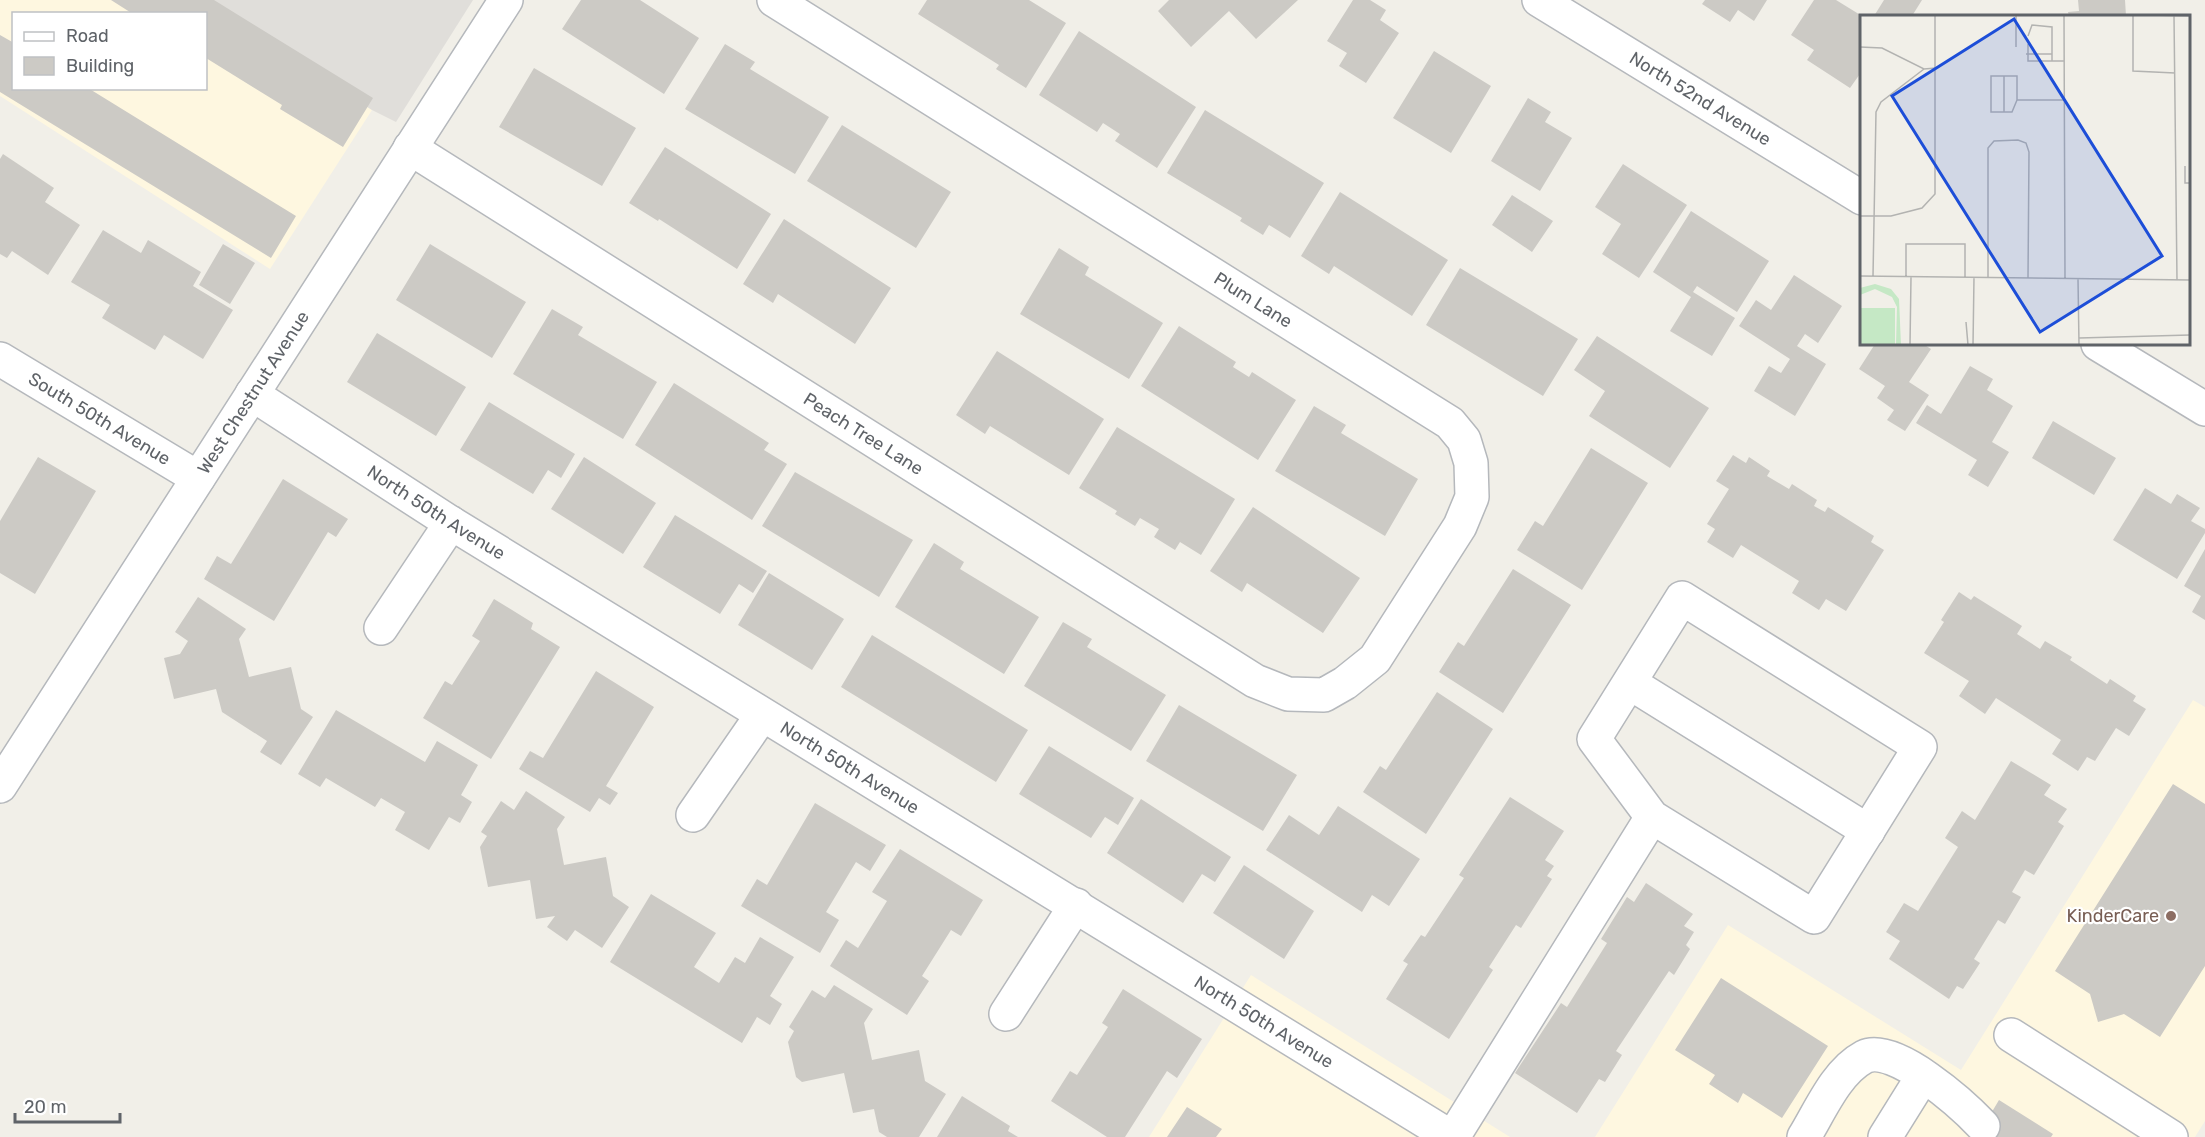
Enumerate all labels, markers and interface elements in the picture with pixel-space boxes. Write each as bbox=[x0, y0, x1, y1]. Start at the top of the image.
legend bbox=[12, 12, 207, 90]
inset map bbox=[1860, 15, 2190, 345]
text: Road bbox=[66, 25, 109, 47]
street label: North 52nd Avenue bbox=[1625, 47, 1775, 151]
text: Building bbox=[66, 55, 134, 77]
street label: Plum Lane bbox=[1210, 267, 1296, 333]
street label: West Chestnut Avenue bbox=[193, 307, 314, 478]
street label: South 50th Avenue bbox=[24, 368, 175, 470]
street label: Peach Tree Lane bbox=[799, 388, 927, 480]
street label: North 50th Avenue bbox=[363, 461, 509, 565]
street label: North 50th Avenue bbox=[776, 717, 923, 819]
place label: KinderCare bbox=[2067, 905, 2159, 927]
marker: KinderCare bbox=[2164, 909, 2178, 923]
street label: North 50th Avenue bbox=[1190, 971, 1338, 1073]
scale bar bbox=[15, 1086, 120, 1124]
text: 20 m bbox=[24, 1096, 66, 1118]

